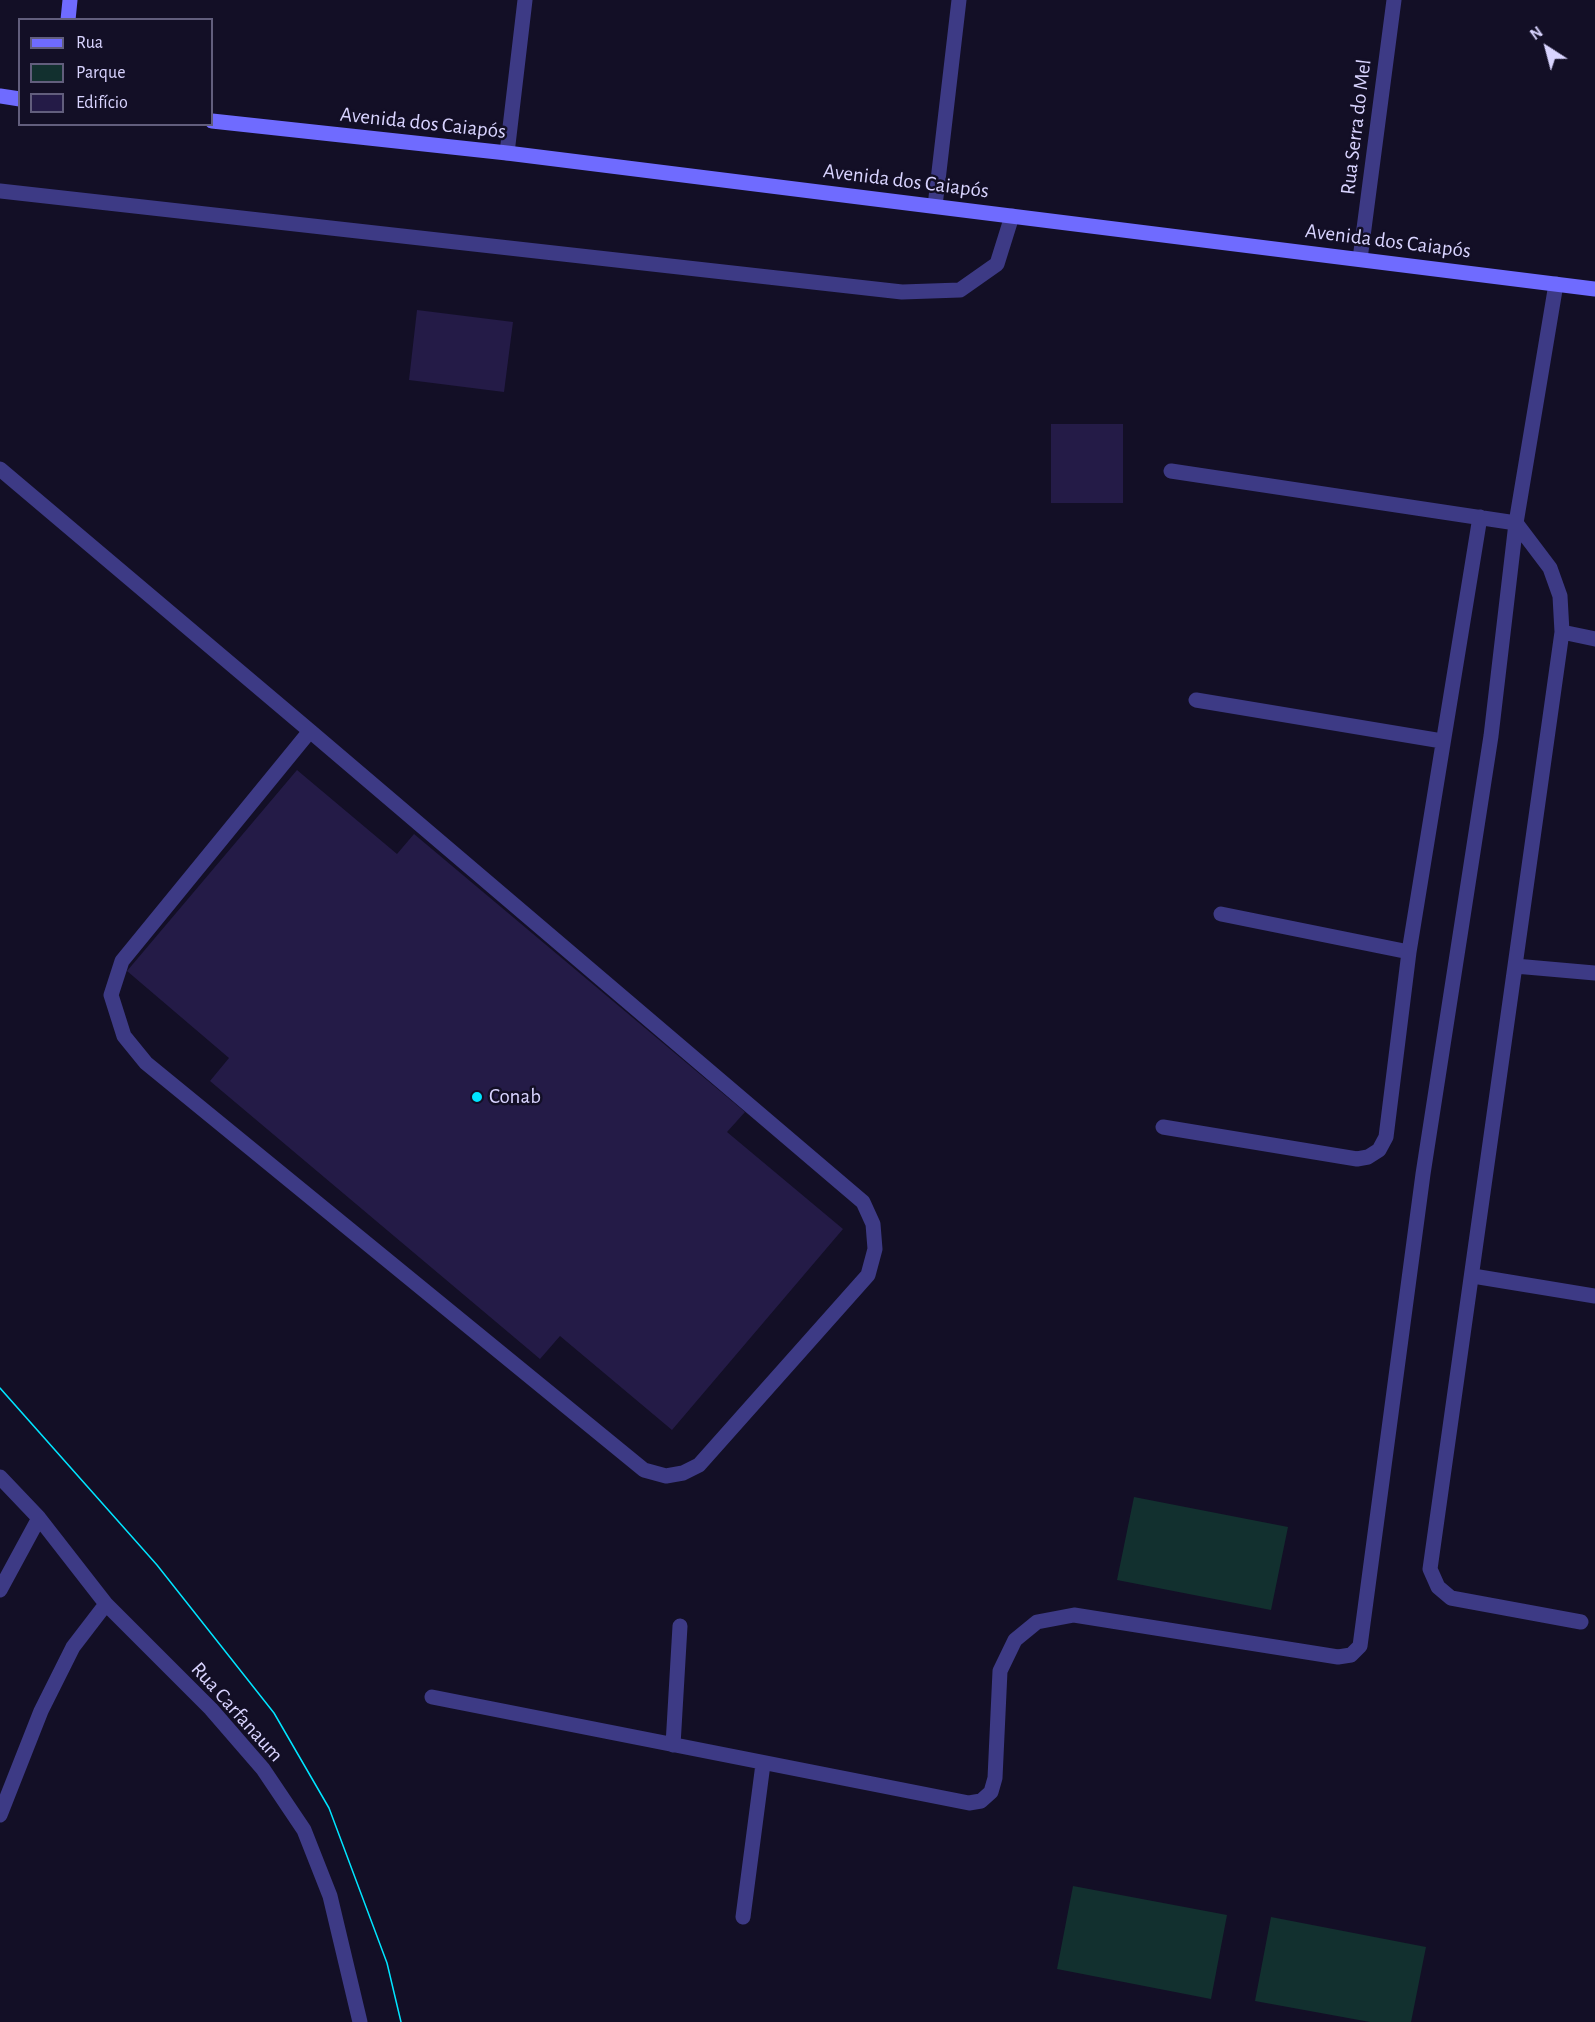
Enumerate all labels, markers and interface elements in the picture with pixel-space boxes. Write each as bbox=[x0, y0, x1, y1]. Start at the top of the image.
legend bbox=[18, 18, 213, 126]
north arrow bbox=[1517, 18, 1577, 78]
text: N bbox=[1527, 24, 1546, 43]
text: Rua bbox=[76, 34, 103, 52]
street label: Rua Serra do Mel bbox=[1335, 58, 1377, 196]
text: Parque bbox=[76, 64, 125, 82]
text: Edifício bbox=[76, 94, 128, 112]
street label: Avenida dos Caiapós bbox=[339, 102, 507, 144]
street label: Avenida dos Caiapós bbox=[822, 158, 990, 204]
street label: Avenida dos Caiapós bbox=[1304, 218, 1472, 264]
place label: Conab bbox=[489, 1084, 541, 1110]
marker: Conab bbox=[470, 1090, 484, 1104]
street label: Rua Carfanaum bbox=[186, 1657, 288, 1767]

